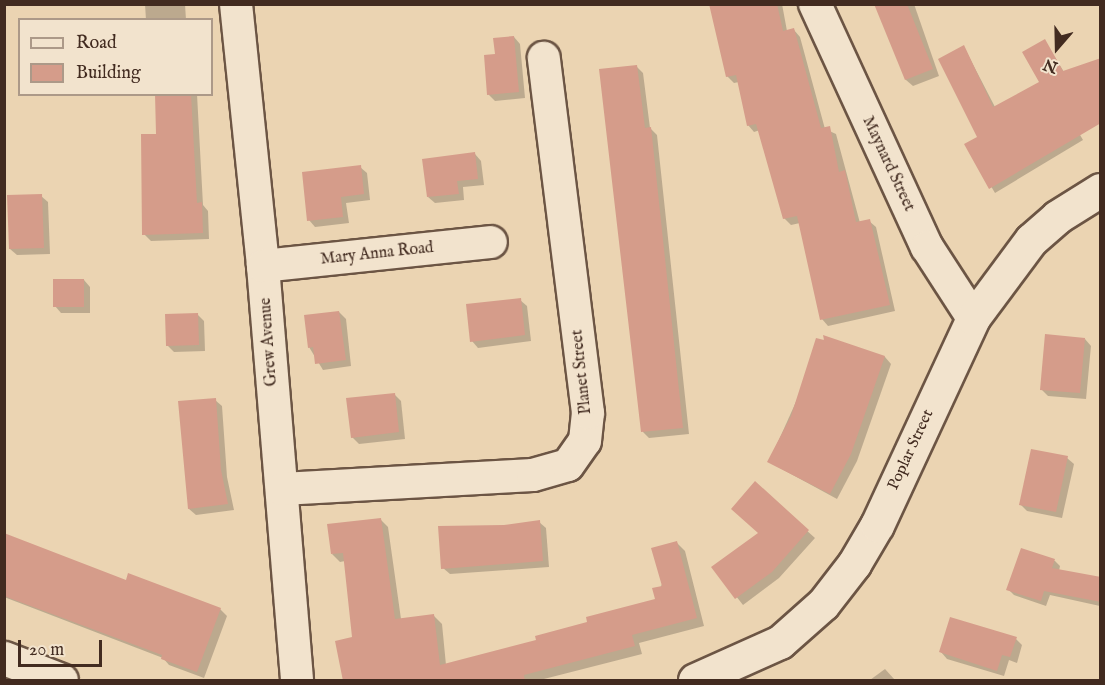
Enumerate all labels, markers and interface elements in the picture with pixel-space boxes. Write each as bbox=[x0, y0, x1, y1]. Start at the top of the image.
legend bbox=[18, 18, 213, 96]
north arrow bbox=[1027, 18, 1087, 78]
text: Road bbox=[76, 32, 117, 55]
text: N bbox=[1041, 53, 1061, 77]
text: Building bbox=[76, 62, 141, 85]
street label: Maynard Street bbox=[858, 113, 918, 215]
street label: Mary Anna Road bbox=[319, 239, 435, 269]
street label: Grew Avenue bbox=[256, 297, 282, 387]
street label: Planet Street bbox=[568, 329, 596, 415]
street label: Poplar Street bbox=[884, 407, 938, 493]
scale bar bbox=[21, 628, 105, 666]
text: 20 m bbox=[29, 639, 64, 662]

